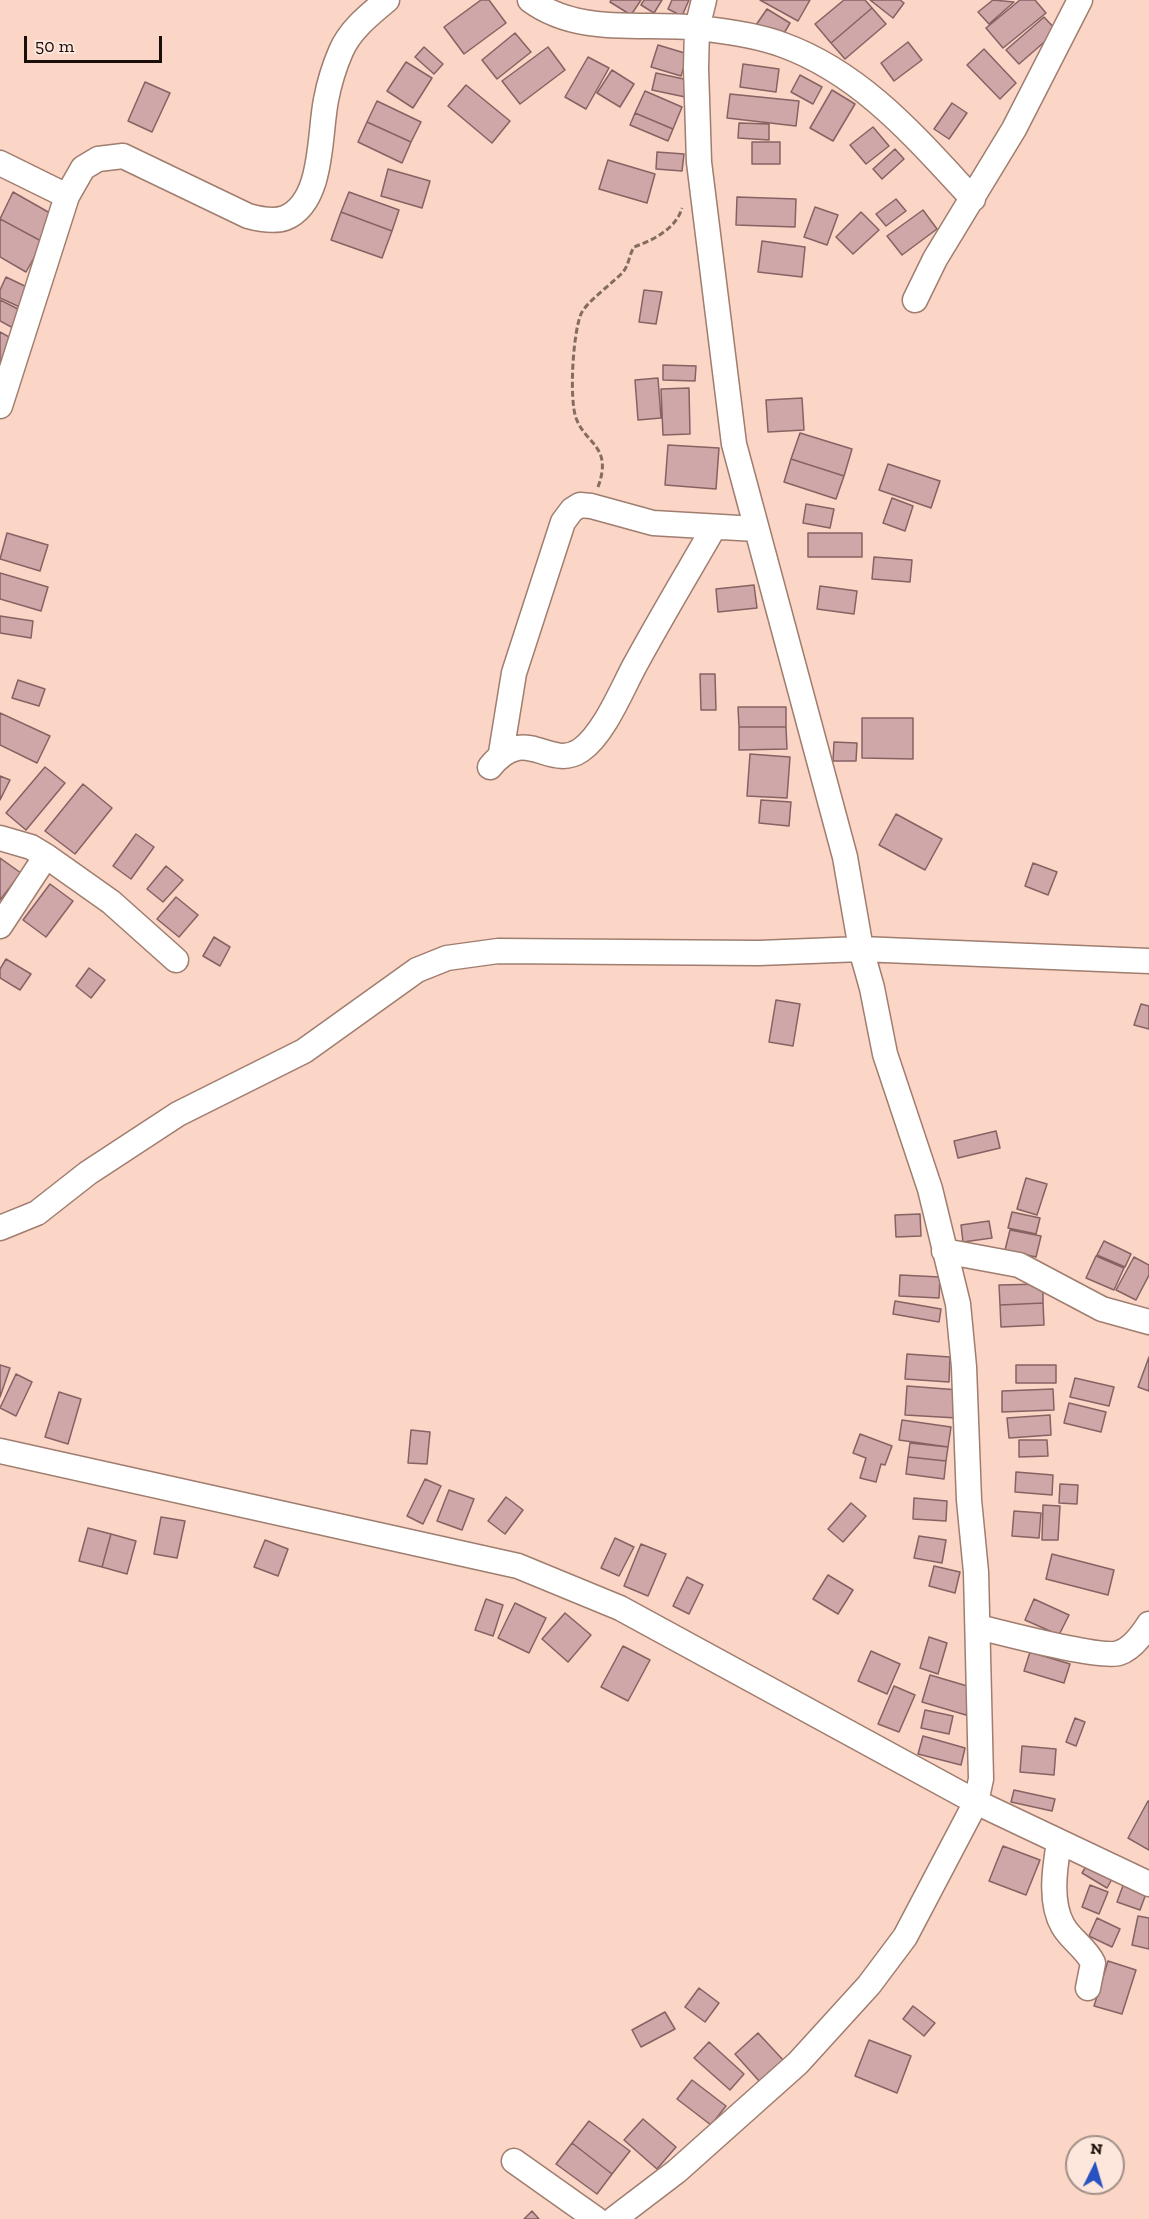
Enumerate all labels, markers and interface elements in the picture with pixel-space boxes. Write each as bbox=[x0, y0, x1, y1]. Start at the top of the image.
scale bar bbox=[27, 24, 165, 62]
text: 50 m bbox=[35, 35, 74, 57]
north arrow bbox=[1065, 2135, 1125, 2195]
text: N bbox=[1090, 2139, 1103, 2159]

